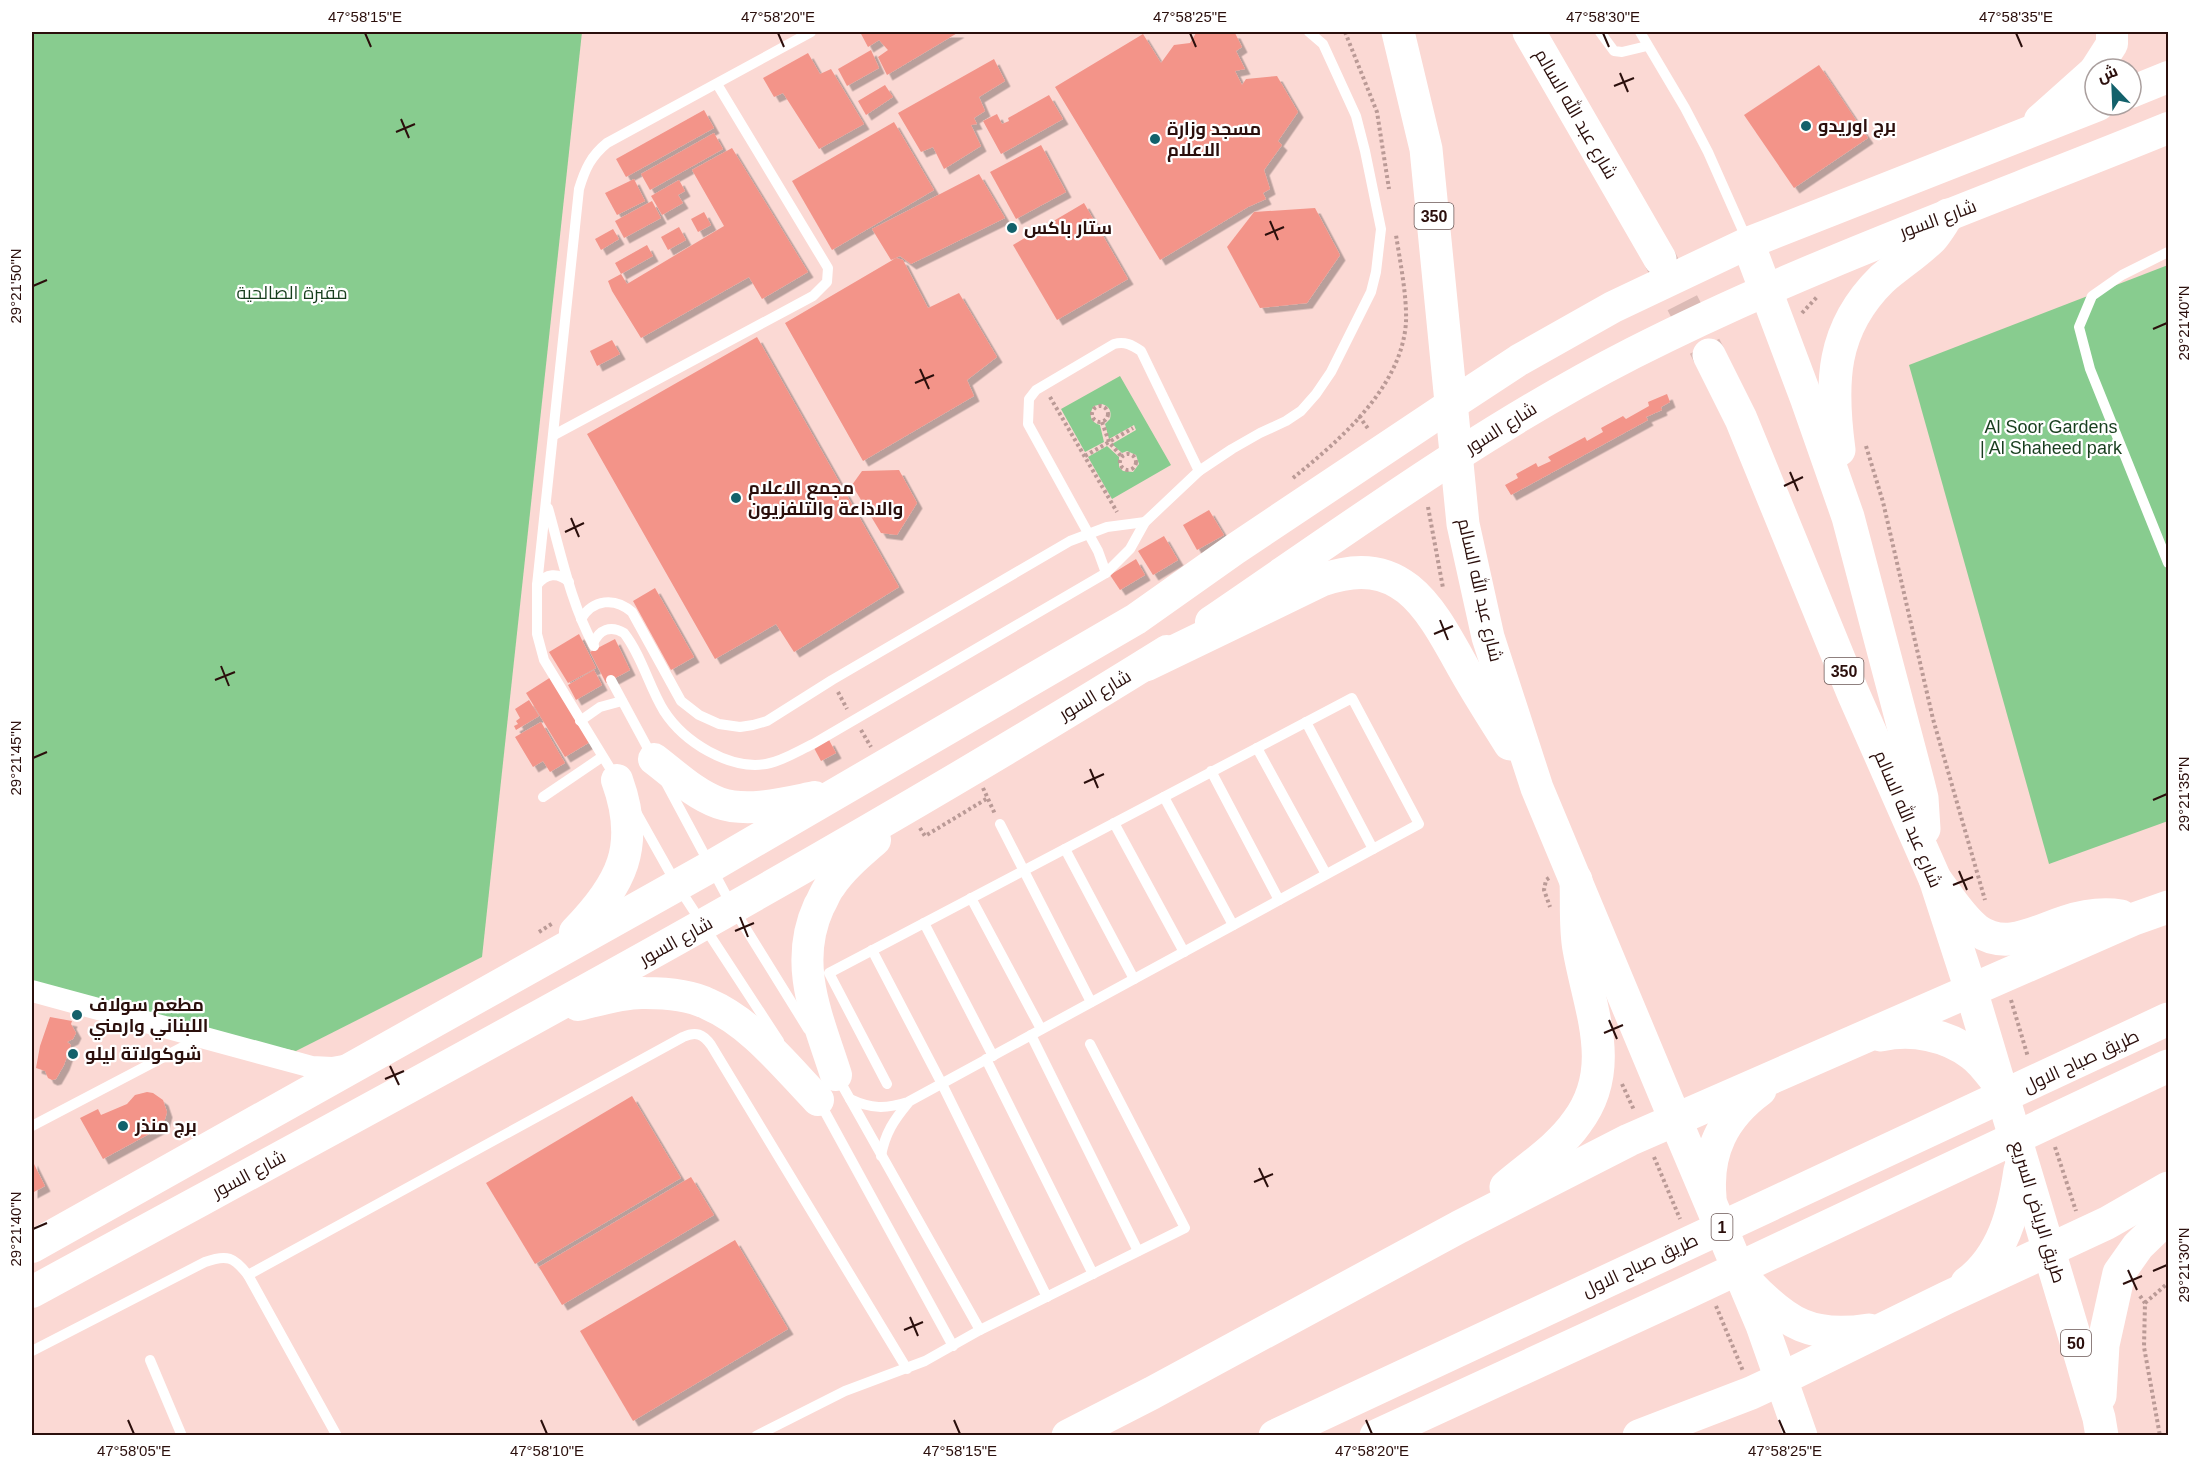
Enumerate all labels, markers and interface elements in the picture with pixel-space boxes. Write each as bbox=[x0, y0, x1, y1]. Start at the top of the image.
text: 47°58'15"E bbox=[328, 8, 402, 25]
text: 47°58'20"E bbox=[741, 8, 815, 25]
text: 47°58'25"E bbox=[1153, 8, 1227, 25]
text: 47°58'30"E bbox=[1566, 8, 1640, 25]
text: 47°58'35"E bbox=[1979, 8, 2053, 25]
street label: شارع عبد الله السالم bbox=[1529, 44, 1623, 184]
north arrow bbox=[2083, 57, 2143, 117]
text: ش bbox=[2095, 62, 2120, 86]
place label: برج اوريدو bbox=[1818, 116, 1896, 138]
place label: مسجد وزارة الاعلام bbox=[1167, 119, 1261, 162]
marker: برج اوريدو bbox=[1799, 119, 1813, 133]
marker: مسجد وزارة الاعلام bbox=[1148, 132, 1162, 146]
street label: شارع السور bbox=[1896, 196, 1980, 244]
road number: 350 bbox=[1414, 203, 1454, 229]
place label: ستار باكس bbox=[1024, 218, 1112, 239]
marker: ستار باكس bbox=[1005, 221, 1019, 235]
text: 29°21'50"N bbox=[7, 248, 24, 324]
park label: مقبرة الصالحية bbox=[236, 283, 348, 304]
text: 29°21'40"N bbox=[2175, 285, 2192, 361]
street label: شارع السور bbox=[1461, 398, 1541, 460]
park label: Al Soor Gardens | Al Shaheed park bbox=[1980, 417, 2123, 458]
place label: مجمع الاعلام والاذاعة والتلفزيون bbox=[748, 478, 903, 520]
marker: مجمع الاعلام والاذاعة والتلفزيون bbox=[729, 491, 743, 505]
street label: شارع عبد الله السالم bbox=[1452, 516, 1508, 664]
road number: 350 bbox=[1824, 658, 1864, 684]
street label: شارع السور bbox=[1055, 666, 1136, 726]
text: 29°21'45"N bbox=[7, 720, 24, 796]
street label: شارع عبد الله السالم bbox=[1868, 747, 1948, 891]
text: 29°21'35"N bbox=[2175, 756, 2192, 832]
street label: شارع السور bbox=[635, 913, 717, 971]
place label: مطعم سولاف اللبناني وارمني bbox=[89, 995, 208, 1041]
marker: مطعم سولاف اللبناني وارمني bbox=[70, 1008, 84, 1022]
street label: طريق صباح الاول bbox=[2020, 1025, 2143, 1098]
place label: شوكولاتة ليلو bbox=[85, 1044, 201, 1065]
marker: شوكولاتة ليلو bbox=[66, 1047, 80, 1061]
place label: برج منذر bbox=[134, 1116, 197, 1138]
marker: برج منذر bbox=[116, 1119, 130, 1133]
street label: طريق الرياض السريع bbox=[2005, 1139, 2069, 1286]
street label: شارع السور bbox=[208, 1146, 290, 1204]
text: 29°21'40"N bbox=[7, 1191, 24, 1267]
road number: 1 bbox=[1712, 1214, 1732, 1240]
text: 29°21'30"N bbox=[2175, 1227, 2192, 1303]
street label: طريق صباح الاول bbox=[1579, 1229, 1702, 1302]
road number: 50 bbox=[2061, 1330, 2091, 1356]
text: 47°58'05"E bbox=[97, 1442, 171, 1459]
text: 47°58'10"E bbox=[510, 1442, 584, 1459]
text: 47°58'15"E bbox=[923, 1442, 997, 1459]
text: 47°58'20"E bbox=[1335, 1442, 1409, 1459]
text: 47°58'25"E bbox=[1748, 1442, 1822, 1459]

